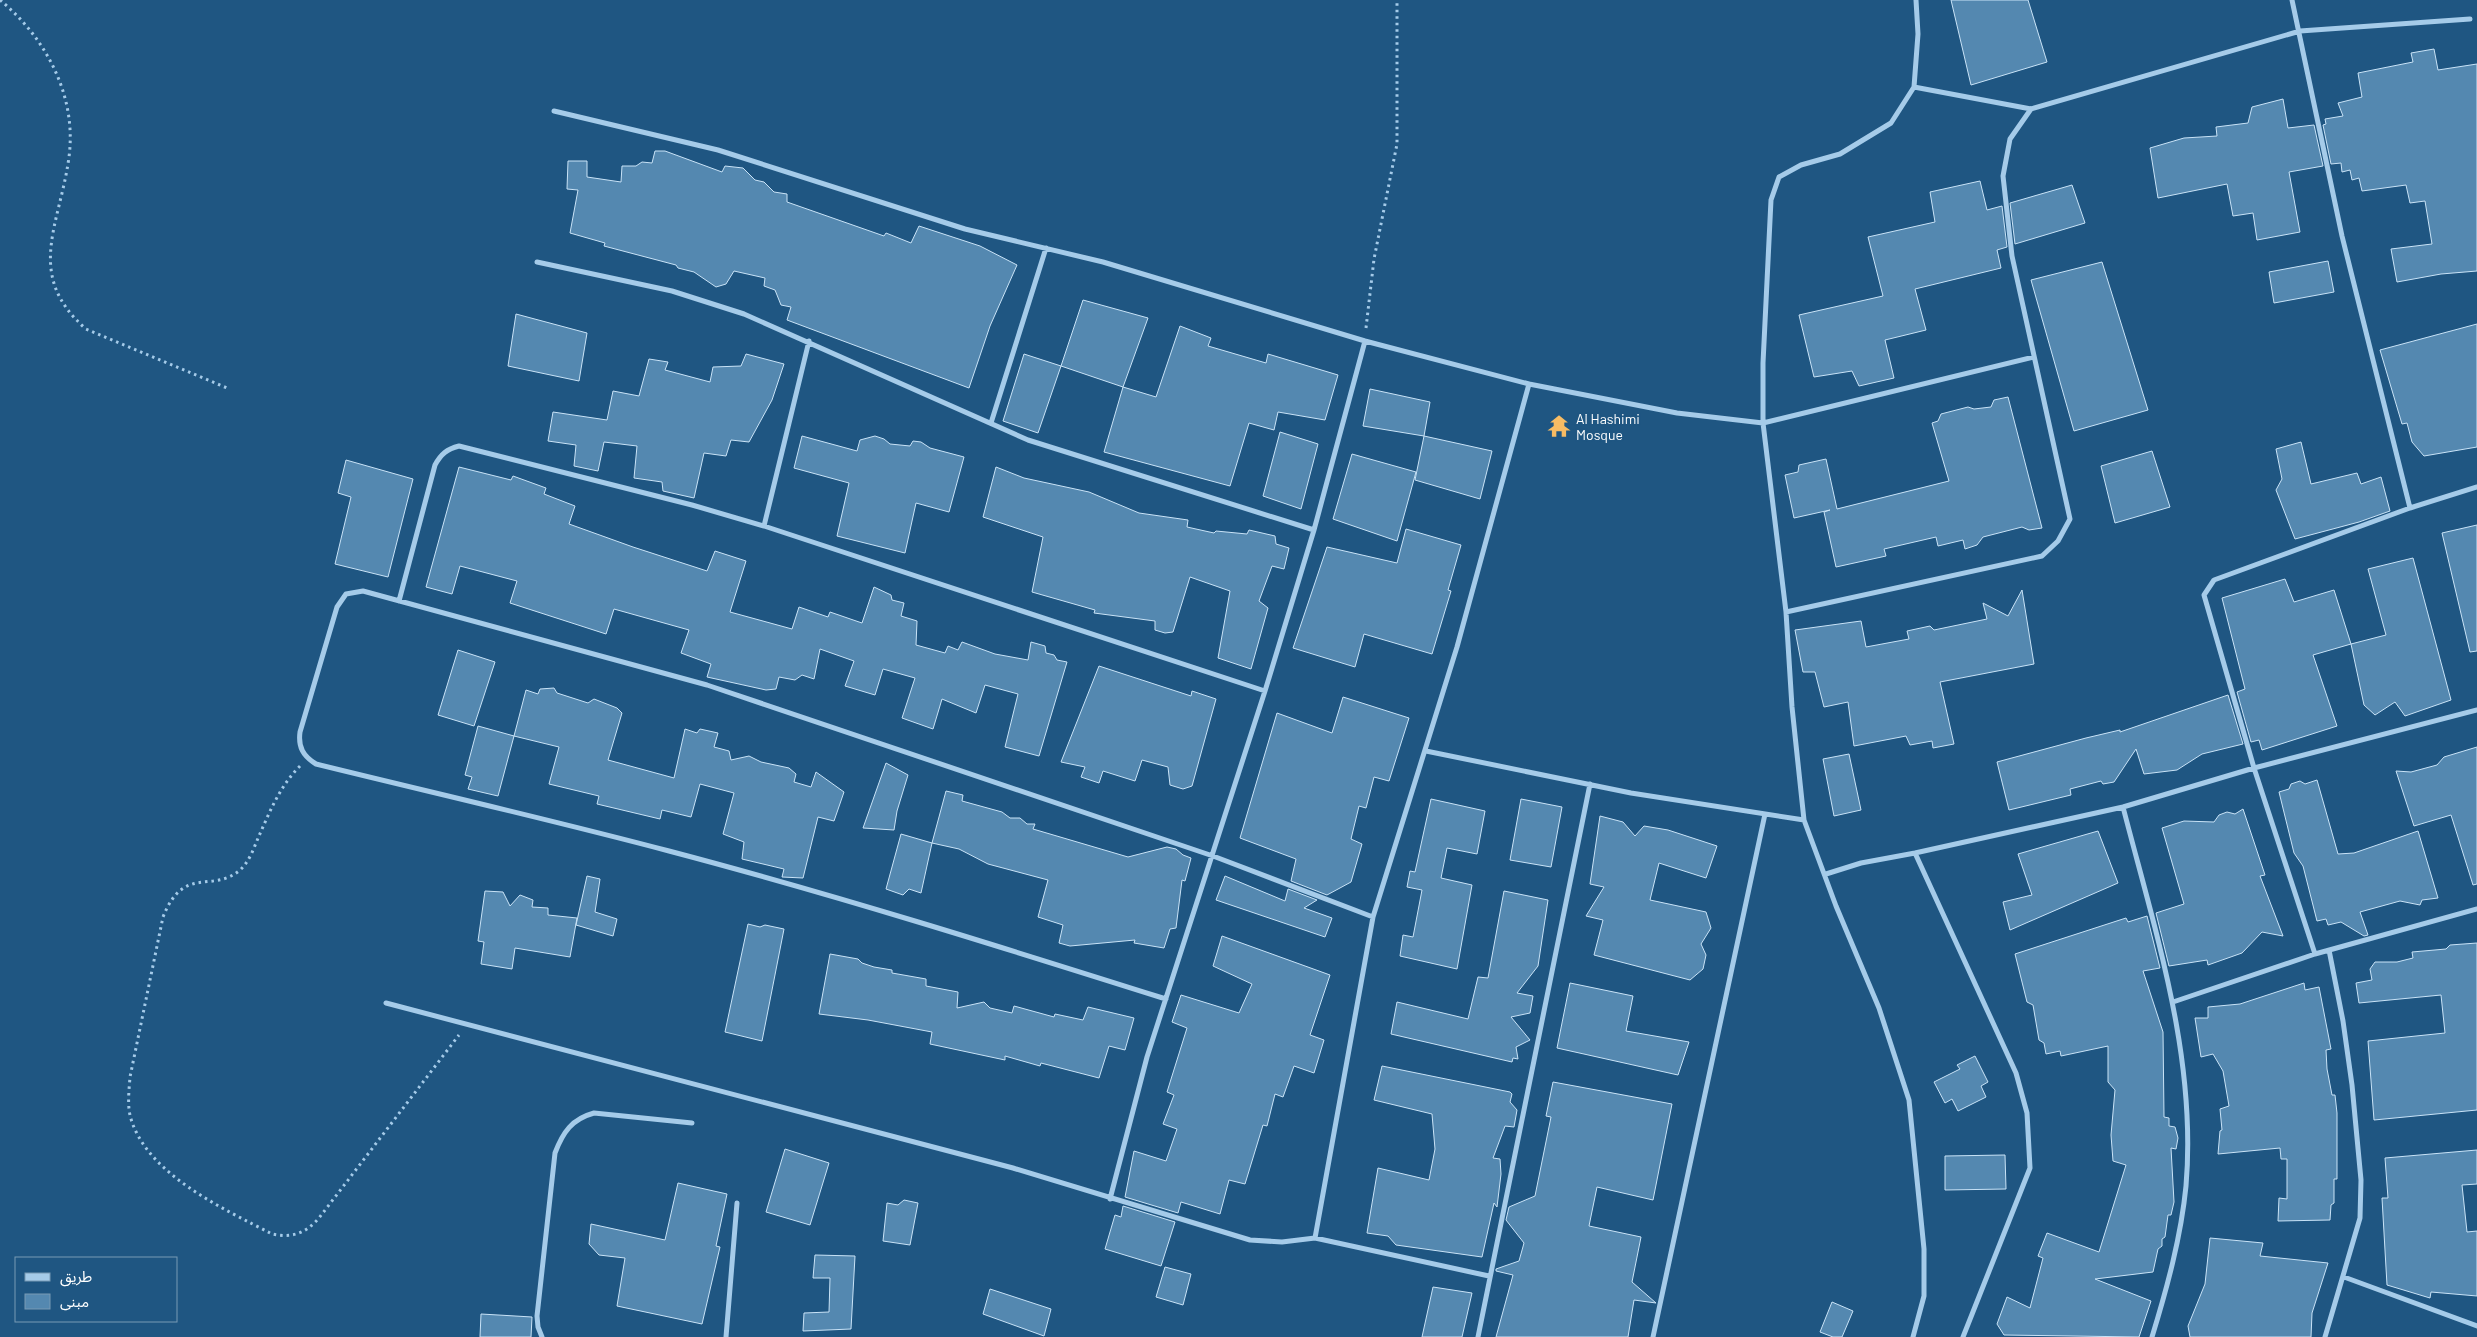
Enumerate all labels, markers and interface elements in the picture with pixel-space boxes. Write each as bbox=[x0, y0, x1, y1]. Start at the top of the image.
place label: Al Hashimi Mosque bbox=[1576, 410, 1640, 443]
temple icon: Al Hashimi Mosque bbox=[1546, 413, 1572, 439]
legend bbox=[15, 1257, 178, 1322]
text: طريق bbox=[60, 1267, 92, 1287]
text: مبنى bbox=[60, 1292, 89, 1311]

